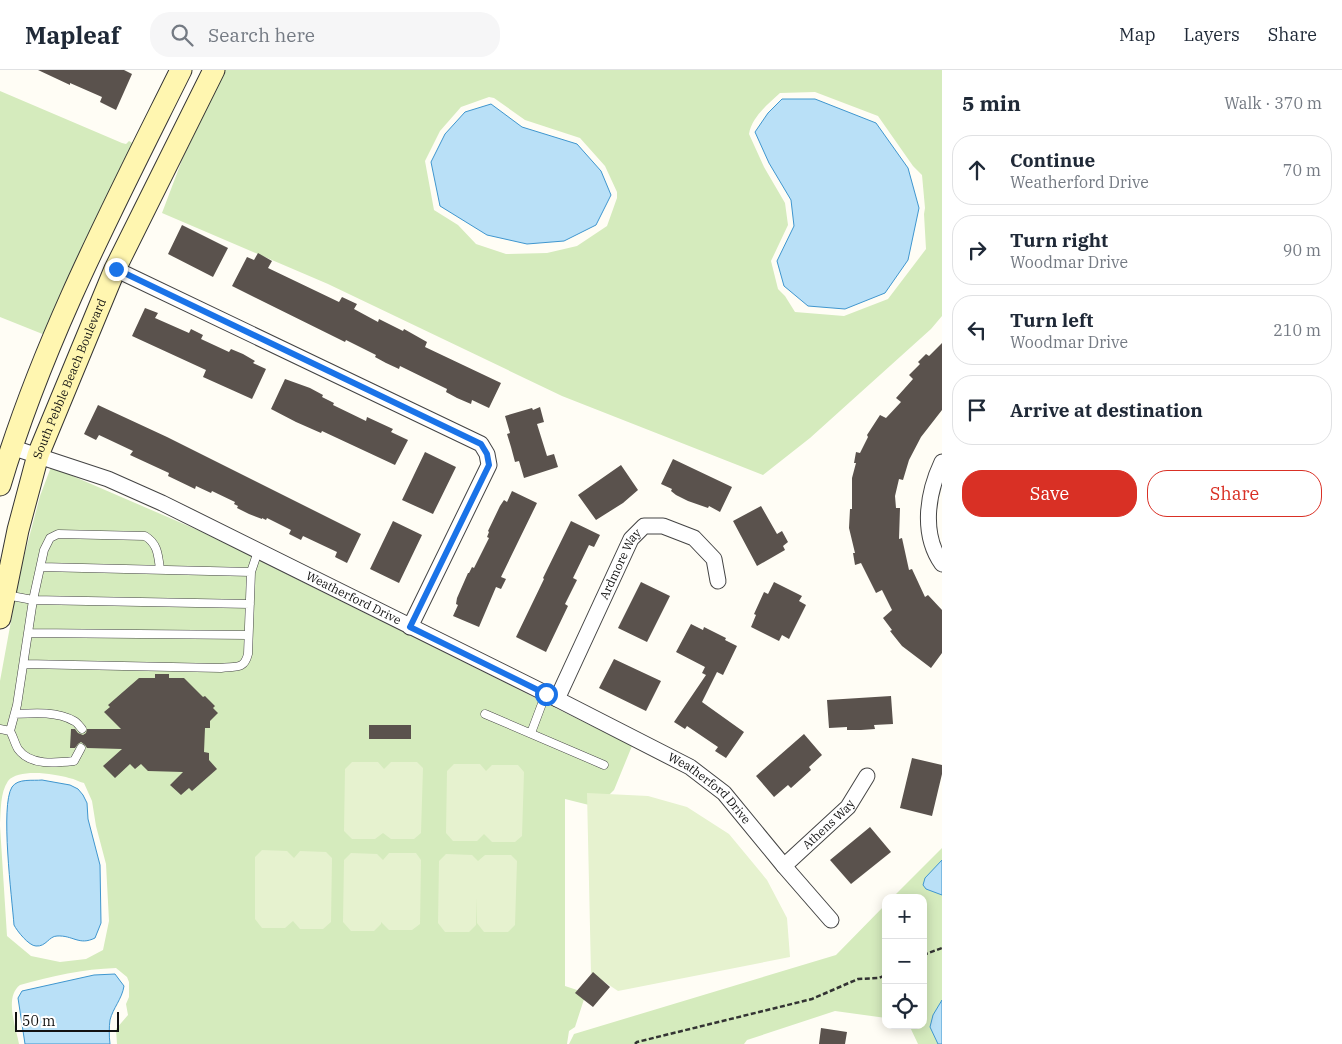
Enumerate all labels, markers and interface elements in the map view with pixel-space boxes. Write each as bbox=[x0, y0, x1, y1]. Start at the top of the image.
search box bbox=[150, 12, 500, 57]
text: Mapleaf bbox=[25, 19, 120, 51]
icon: search bbox=[168, 21, 196, 49]
text: Search here bbox=[208, 23, 315, 47]
text: Map bbox=[1119, 23, 1156, 46]
text: Layers bbox=[1184, 23, 1240, 46]
text: Share bbox=[1268, 23, 1317, 46]
text: 5 min bbox=[962, 89, 1021, 117]
text: Walk · 370 m bbox=[1224, 93, 1322, 113]
text: Continue bbox=[1010, 148, 1095, 172]
icon: ahead bbox=[963, 156, 991, 184]
text: 70 m bbox=[1283, 160, 1321, 180]
text: Weatherford Drive bbox=[1010, 172, 1149, 192]
text: Turn right bbox=[1010, 228, 1108, 252]
icon: right bbox=[963, 236, 991, 264]
text: 90 m bbox=[1283, 240, 1321, 260]
text: Woodmar Drive bbox=[1010, 252, 1128, 272]
route end bbox=[105, 258, 128, 281]
street label: South Pebble Beach Boulevard bbox=[29, 296, 109, 460]
text: Turn left bbox=[1010, 308, 1093, 332]
icon: left bbox=[963, 316, 991, 344]
text: 210 m bbox=[1273, 320, 1321, 340]
text: Woodmar Drive bbox=[1010, 332, 1128, 352]
icon: arrive bbox=[963, 396, 991, 424]
text: Arrive at destination bbox=[1010, 398, 1203, 422]
button: Save bbox=[962, 470, 1137, 517]
button: Share bbox=[1147, 470, 1322, 517]
street label: Ardmore Way bbox=[596, 525, 644, 602]
street label: Weatherford Drive bbox=[304, 568, 404, 627]
route start bbox=[535, 683, 558, 706]
street label: Weatherford Drive bbox=[666, 749, 754, 827]
street label: Athens Way bbox=[799, 796, 858, 852]
map controls bbox=[882, 894, 927, 1029]
button: + bbox=[882, 894, 927, 939]
button: − bbox=[882, 939, 927, 984]
button: locate bbox=[882, 984, 927, 1029]
scale bar bbox=[15, 1009, 119, 1032]
text: 50 m bbox=[22, 1012, 55, 1030]

